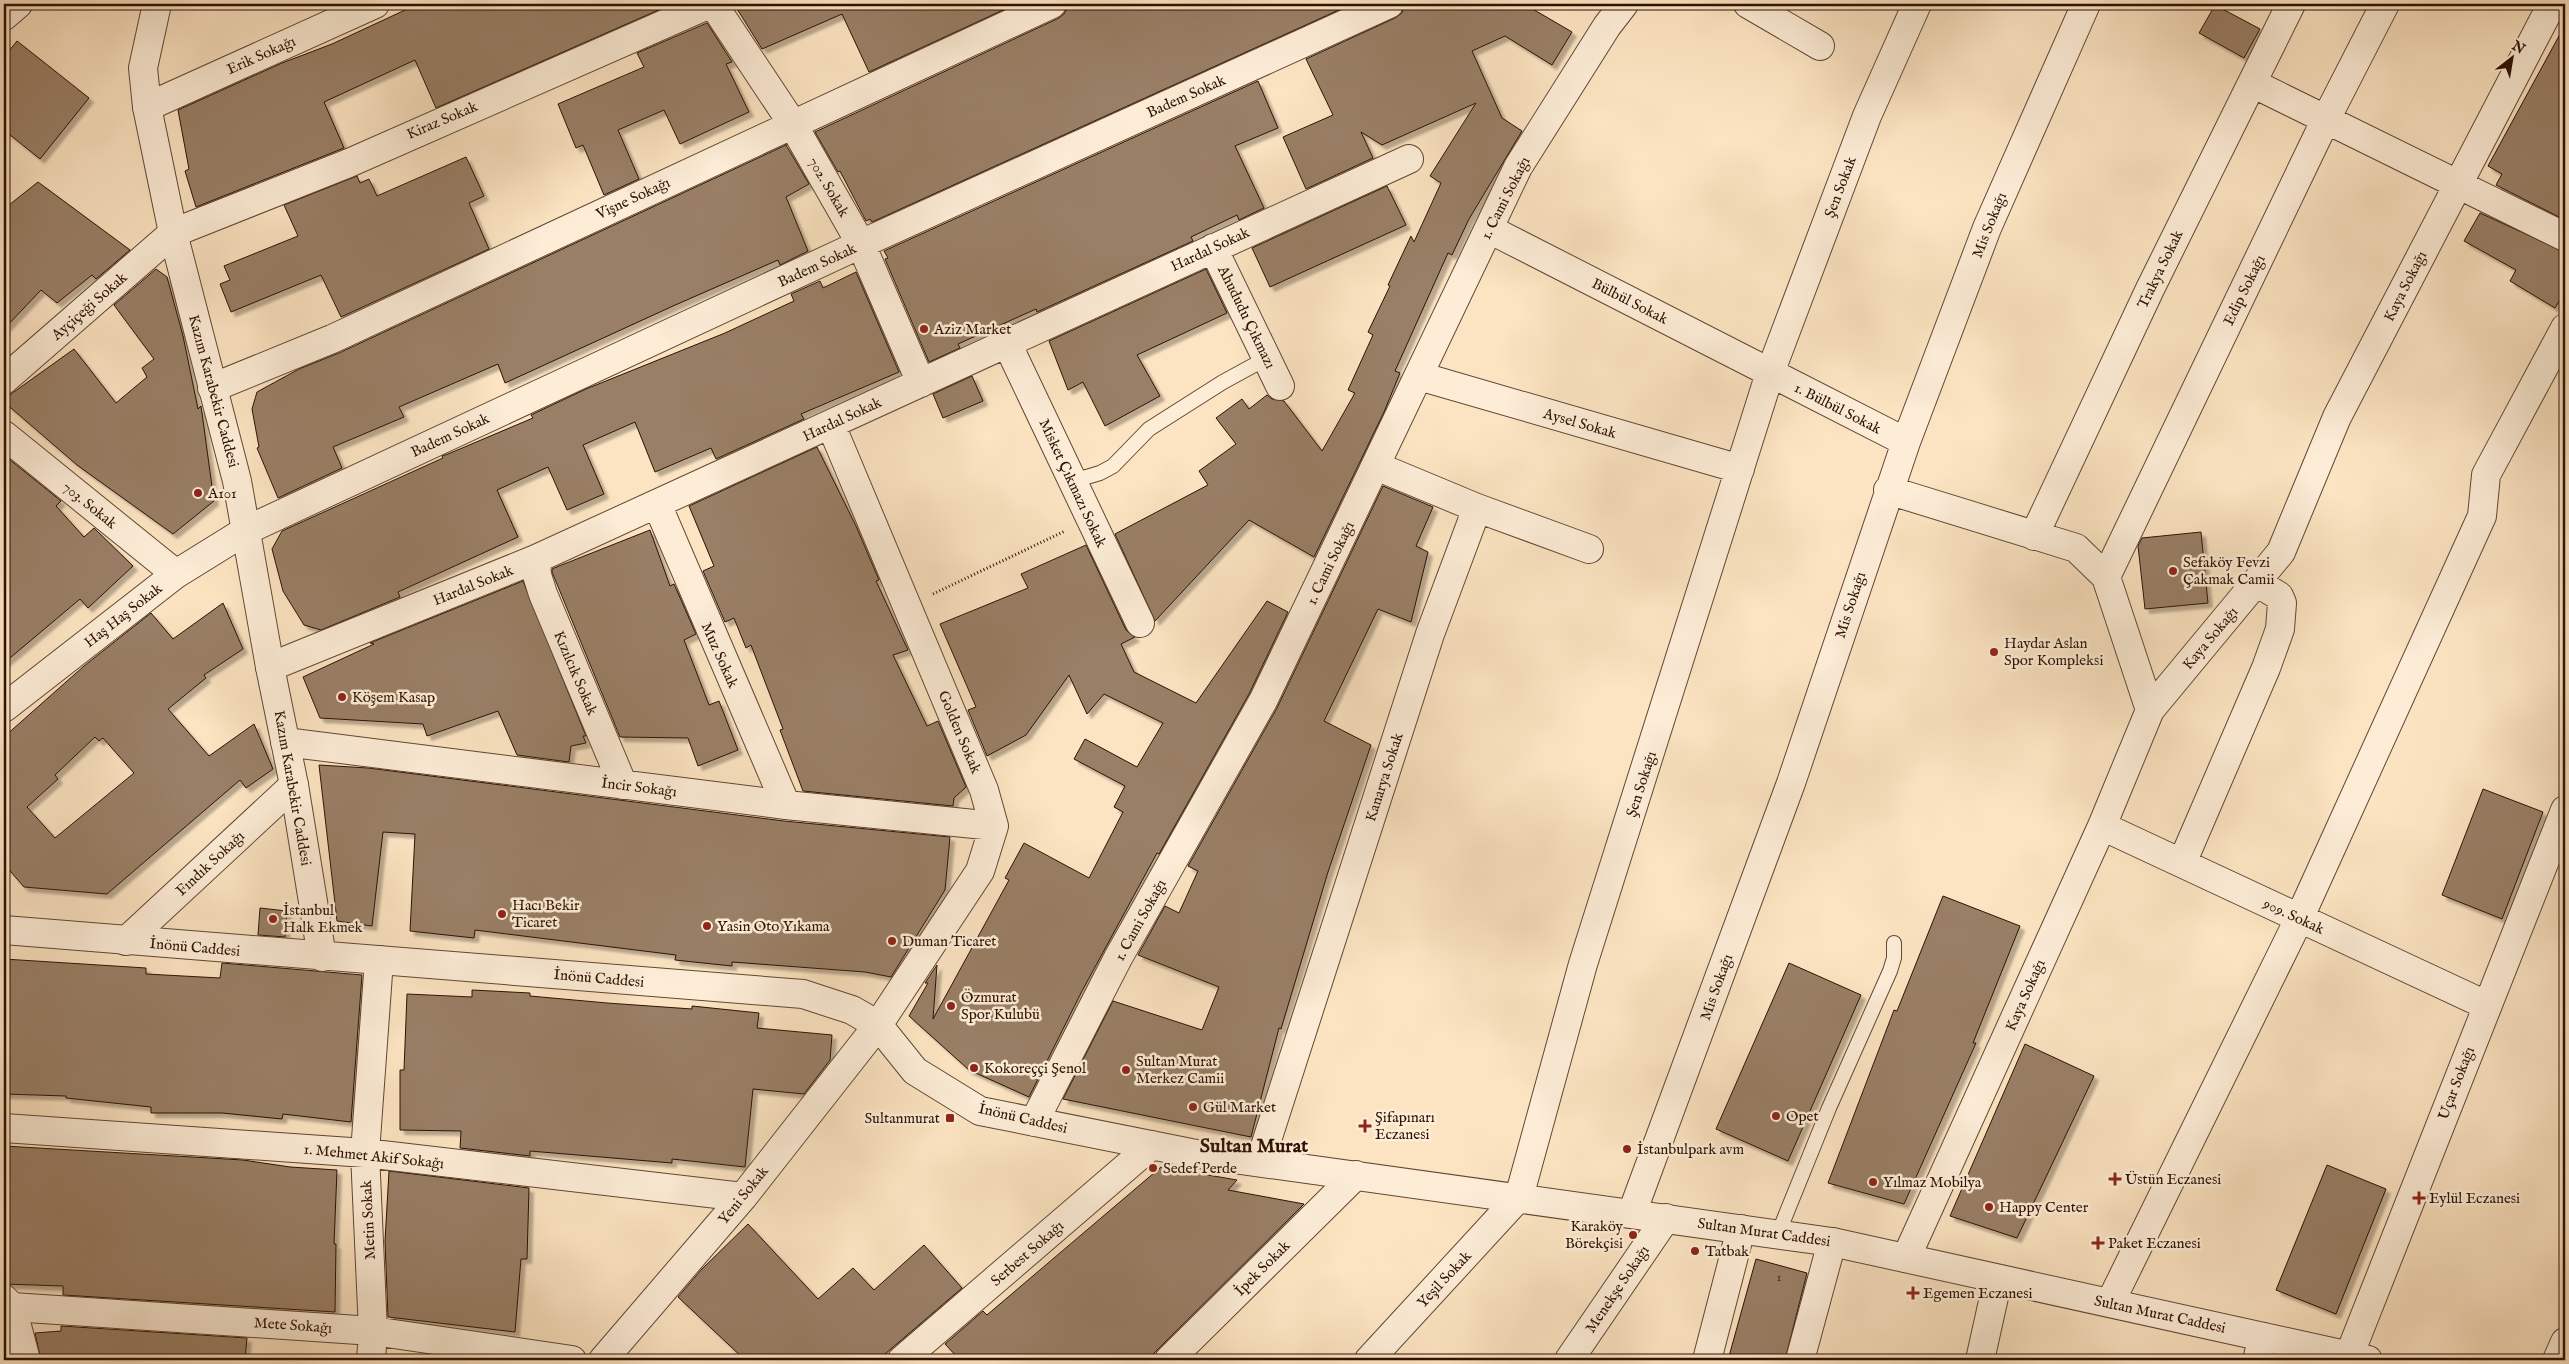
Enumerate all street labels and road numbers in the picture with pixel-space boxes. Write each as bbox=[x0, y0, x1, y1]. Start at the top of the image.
street label: Erik Sokağı bbox=[224, 32, 299, 79]
street label: Badem Sokak bbox=[1144, 70, 1230, 122]
street label: Kiraz Sokak bbox=[404, 97, 481, 144]
street label: Şen Sokak bbox=[1820, 153, 1861, 221]
street label: 702. Sokak bbox=[804, 154, 854, 221]
street label: 1. Cami Sokağı bbox=[1476, 154, 1534, 243]
street label: Vişne Sokağı bbox=[592, 173, 673, 224]
street label: Mis Sokağı bbox=[1968, 190, 2011, 261]
street label: Hardal Sokak bbox=[1168, 222, 1254, 276]
street label: Trakya Sokak bbox=[2133, 226, 2188, 312]
street label: Badem Sokak bbox=[775, 239, 860, 292]
street label: Kaya Sokağı bbox=[2380, 248, 2431, 325]
street label: Edip Sokağı bbox=[2219, 252, 2270, 329]
street label: Ahududu Çıkmazı bbox=[1213, 262, 1280, 372]
street label: Ayçiçeği Sokak bbox=[47, 268, 132, 345]
street label: Bülbül Sokak bbox=[1588, 274, 1672, 329]
street label: Kazım Karabekir Caddesi bbox=[184, 313, 243, 470]
street label: 1. Bülbül Sokak bbox=[1791, 378, 1885, 439]
street label: Hardal Sokak bbox=[800, 392, 886, 446]
street label: Aysel Sokak bbox=[1540, 404, 1619, 443]
street label: Badem Sokak bbox=[408, 409, 493, 462]
street label: Misket Çıkmazı Sokak bbox=[1034, 416, 1111, 552]
street label: 703. Sokak bbox=[59, 478, 122, 534]
street label: 1. Cami Sokağı bbox=[1302, 518, 1359, 608]
street label: Hardal Sokak bbox=[430, 560, 517, 610]
street label: Mis Sokağı bbox=[1831, 569, 1870, 641]
street label: Haş Haş Sokak bbox=[80, 578, 167, 652]
street label: Kaya Sokağı bbox=[2178, 603, 2242, 674]
street label: Muz Sokak bbox=[697, 619, 743, 692]
street label: Kızılcık Sokak bbox=[549, 628, 602, 719]
street label: Golden Sokak bbox=[934, 688, 986, 777]
street label: Kazım Karabekir Caddesi bbox=[269, 709, 316, 867]
street label: Kanarya Sokak bbox=[1361, 729, 1408, 824]
street label: Şen Sokağı bbox=[1622, 749, 1661, 820]
street label: İncir Sokağı bbox=[600, 773, 678, 802]
street label: Fındık Sokağı bbox=[172, 827, 249, 900]
street label: 1. Cami Sokağı bbox=[1110, 876, 1171, 964]
street label: 909. Sokak bbox=[2259, 894, 2328, 939]
street label: İnönü Caddesi bbox=[149, 934, 241, 961]
street label: Mis Sokağı bbox=[1696, 951, 1737, 1023]
street label: Kaya Sokağı bbox=[2001, 956, 2050, 1034]
street label: İnönü Caddesi bbox=[553, 965, 645, 992]
street label: Uçar Sokağı bbox=[2434, 1044, 2479, 1122]
street label: İnönü Caddesi bbox=[977, 1099, 1069, 1138]
street label: 1. Mehmet Akif Sokağı bbox=[303, 1140, 445, 1173]
street label: Yeni Sokak bbox=[714, 1161, 773, 1228]
street label: Metin Sokak bbox=[357, 1179, 380, 1260]
street label: Sultan Murat Caddesi bbox=[1696, 1214, 1832, 1251]
street label: Serbest Sokağı bbox=[987, 1216, 1068, 1290]
street label: İpek Sokak bbox=[1231, 1236, 1295, 1300]
street label: Menekşe Sokağı bbox=[1581, 1242, 1654, 1337]
street label: Yeşil Sokak bbox=[1413, 1246, 1476, 1312]
street label: Sultan Murat Caddesi bbox=[2092, 1291, 2227, 1338]
street label: Mete Sokağı bbox=[253, 1313, 333, 1338]

